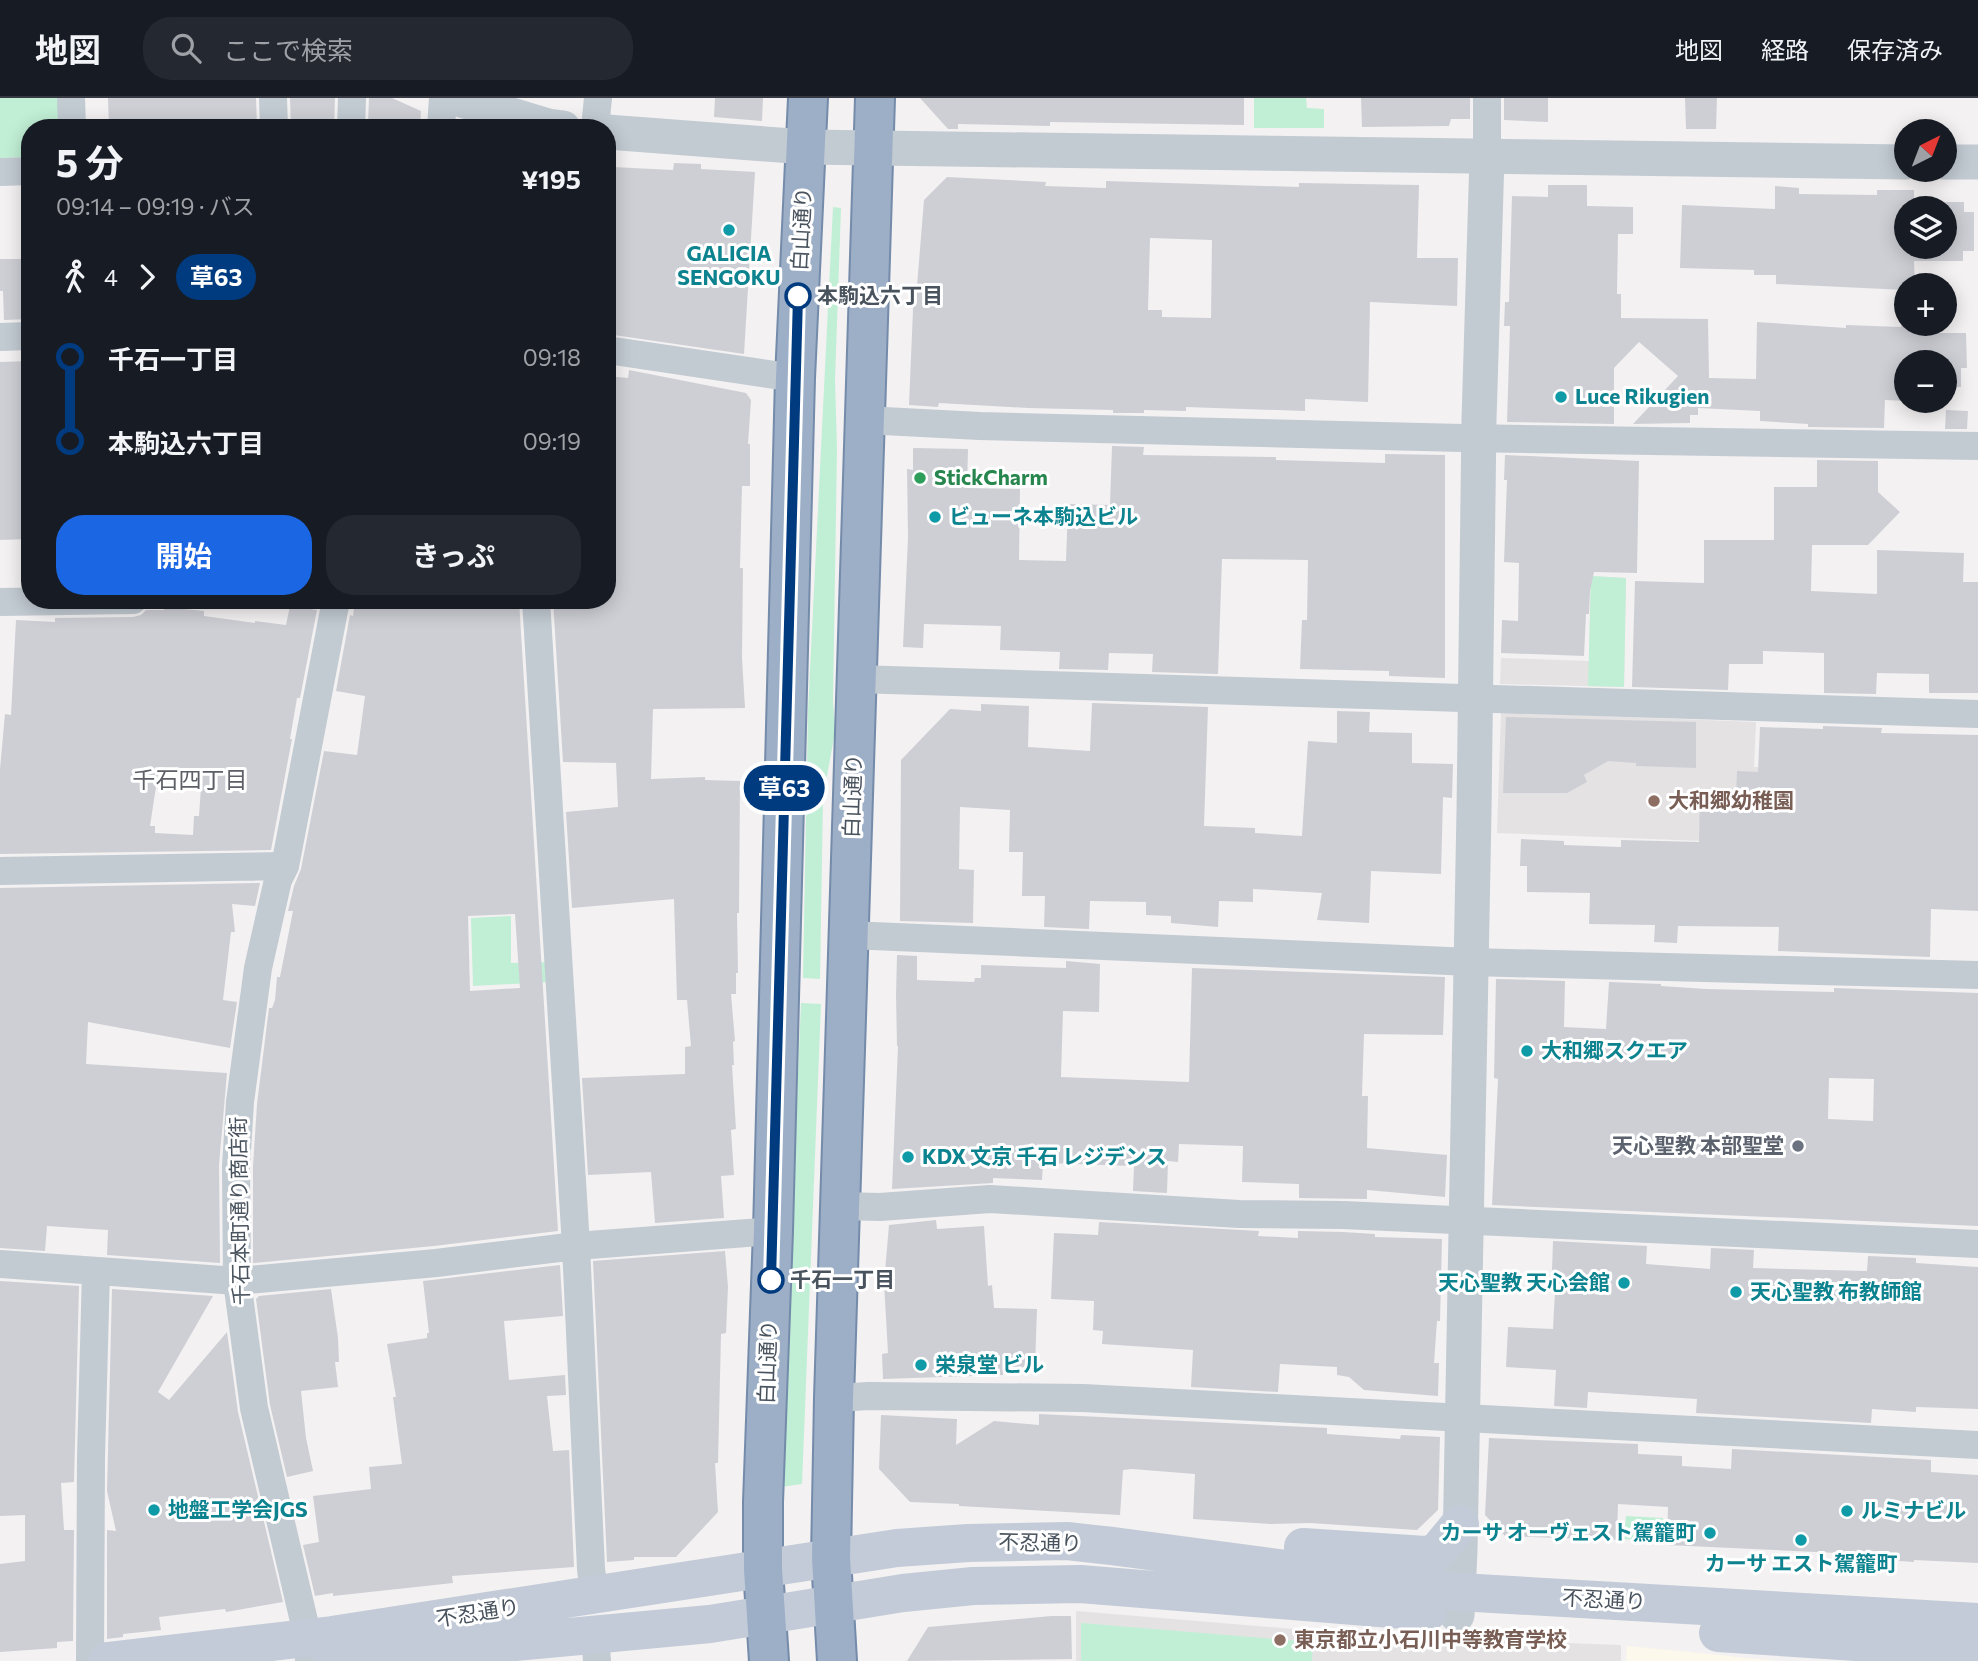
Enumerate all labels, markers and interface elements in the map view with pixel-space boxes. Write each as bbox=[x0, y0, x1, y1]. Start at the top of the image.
search box bbox=[143, 17, 633, 80]
text: 地図 bbox=[35, 28, 101, 69]
icon: search bbox=[167, 29, 205, 67]
text: ここで検索 bbox=[223, 34, 353, 65]
text: 地図 bbox=[1675, 35, 1723, 64]
text: 経路 bbox=[1761, 35, 1809, 64]
text: 保存済み bbox=[1847, 35, 1943, 64]
north arrow bbox=[1894, 119, 1956, 182]
map controls bbox=[1894, 119, 1957, 413]
text: 5 分 bbox=[56, 138, 123, 185]
text: ¥195 bbox=[521, 163, 581, 194]
street label: 白山通り bbox=[786, 186, 815, 272]
text: 09:14 – 09:19 · バス bbox=[56, 192, 255, 220]
button: layers bbox=[1894, 196, 1957, 259]
marker: GALICIA SENGOKU bbox=[721, 222, 737, 238]
place label: GALICIA SENGOKU bbox=[677, 240, 781, 289]
icon: walk bbox=[56, 258, 94, 296]
icon: forward bbox=[128, 258, 166, 296]
text: 草63 bbox=[190, 262, 242, 291]
text: 4 bbox=[104, 263, 118, 291]
button: + bbox=[1894, 273, 1957, 336]
place label: 本駒込六丁目 bbox=[817, 282, 943, 307]
marker: 本駒込六丁目 bbox=[785, 283, 811, 309]
text: 千石一丁目 bbox=[108, 343, 238, 374]
text: 09:18 bbox=[523, 343, 581, 371]
button: − bbox=[1894, 350, 1957, 413]
place label: Luce Rikugien bbox=[1575, 383, 1709, 408]
marker: Luce Rikugien bbox=[1553, 389, 1569, 405]
text: 本駒込六丁目 bbox=[108, 427, 264, 458]
text: 09:19 bbox=[523, 427, 581, 455]
place label: StickCharm bbox=[934, 464, 1048, 489]
marker: StickCharm bbox=[912, 470, 928, 486]
place label: ビューネ本駒込ビル bbox=[949, 503, 1138, 528]
marker: ビューネ本駒込ビル bbox=[927, 509, 943, 525]
button: 開始 bbox=[56, 515, 312, 595]
button: きっぷ bbox=[326, 515, 581, 595]
street label: 白山通り bbox=[838, 754, 865, 838]
district label: 千石四丁目 bbox=[133, 765, 248, 793]
line badge: 草63 bbox=[744, 765, 824, 811]
text: 草63 bbox=[758, 773, 810, 802]
place label: 大和郷幼稚園 bbox=[1668, 787, 1794, 812]
marker: 大和郷幼稚園 bbox=[1646, 793, 1662, 809]
place label: 大和郷スクエア bbox=[1541, 1037, 1688, 1062]
marker: 大和郷スクエア bbox=[1519, 1043, 1535, 1059]
street label: 千石本町通り商店街 bbox=[224, 1116, 253, 1306]
place label: 天心聖教 本部聖堂 bbox=[1612, 1132, 1784, 1157]
marker: 天心聖教 本部聖堂 bbox=[1790, 1138, 1806, 1154]
place label: KDX 文京 千石 レジデンス bbox=[922, 1143, 1167, 1168]
marker: KDX 文京 千石 レジデンス bbox=[900, 1149, 916, 1165]
place label: 千石一丁目 bbox=[790, 1266, 895, 1291]
marker: 千石一丁目 bbox=[758, 1267, 784, 1293]
place label: 天心聖教 天心会館 bbox=[1438, 1269, 1610, 1294]
marker: 天心聖教 天心会館 bbox=[1616, 1275, 1632, 1291]
place label: 天心聖教 布教師館 bbox=[1750, 1278, 1922, 1303]
marker: 天心聖教 布教師館 bbox=[1728, 1284, 1744, 1300]
street label: 白山通り bbox=[753, 1320, 780, 1404]
place label: 栄泉堂 ビル bbox=[935, 1351, 1044, 1376]
marker: 栄泉堂 ビル bbox=[913, 1357, 929, 1373]
place label: 地盤工学会JGS bbox=[168, 1496, 308, 1521]
place label: ルミナビル bbox=[1861, 1497, 1966, 1522]
marker: 地盤工学会JGS bbox=[146, 1502, 162, 1518]
marker: ルミナビル bbox=[1839, 1503, 1855, 1519]
place label: カーサ オーヴェスト駕籠町 bbox=[1440, 1519, 1696, 1544]
marker: カーサ オーヴェスト駕籠町 bbox=[1702, 1525, 1718, 1541]
street label: 不忍通り bbox=[998, 1528, 1082, 1555]
marker: カーサ エスト駕籠町 bbox=[1793, 1532, 1809, 1548]
place label: カーサ エスト駕籠町 bbox=[1705, 1550, 1897, 1575]
street label: 不忍通り bbox=[1561, 1584, 1647, 1613]
street label: 不忍通り bbox=[434, 1593, 521, 1630]
place label: 東京都立小石川中等教育学校 bbox=[1294, 1626, 1567, 1651]
marker: 東京都立小石川中等教育学校 bbox=[1272, 1632, 1288, 1648]

